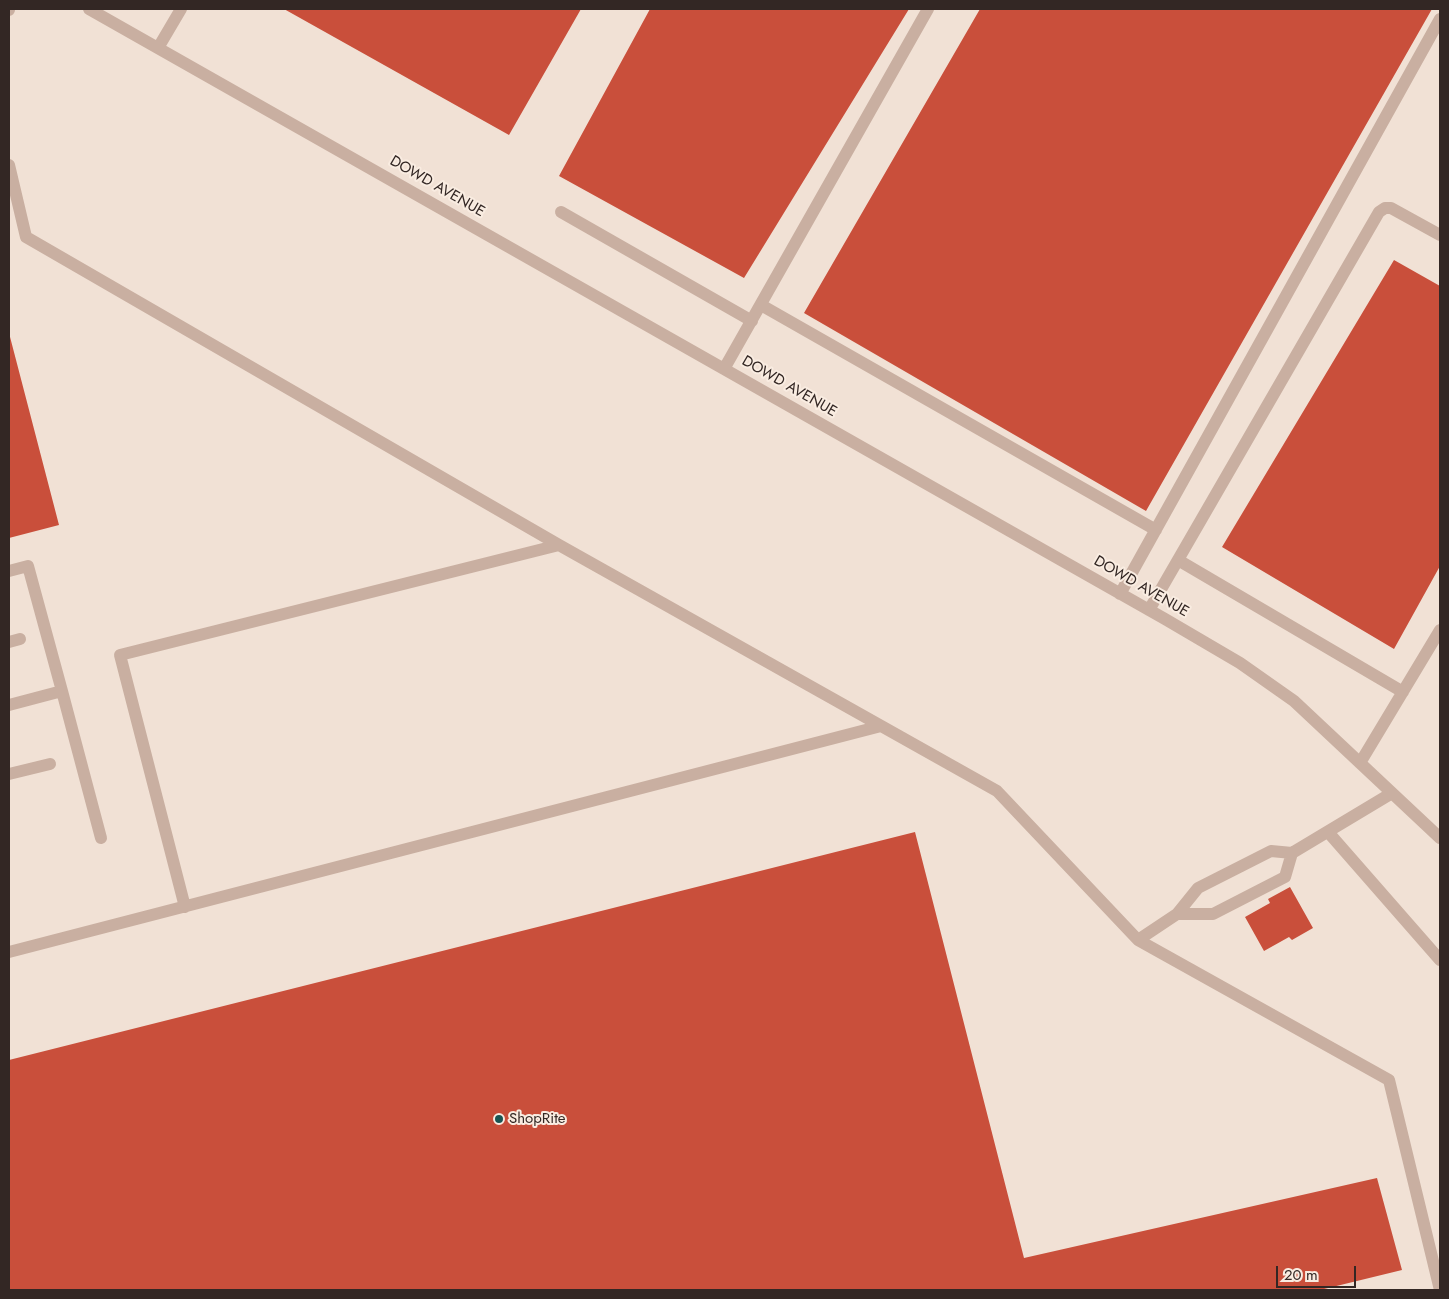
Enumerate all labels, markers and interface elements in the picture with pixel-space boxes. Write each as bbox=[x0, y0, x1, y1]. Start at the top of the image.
street label: DOWD AVENUE bbox=[386, 152, 488, 222]
street label: DOWD AVENUE bbox=[738, 352, 840, 422]
street label: DOWD AVENUE bbox=[1090, 552, 1192, 622]
place label: ShopRite bbox=[509, 1110, 565, 1128]
marker: ShopRite bbox=[493, 1113, 505, 1125]
scale bar bbox=[1279, 1256, 1359, 1288]
text: 20 m bbox=[1284, 1264, 1318, 1286]

